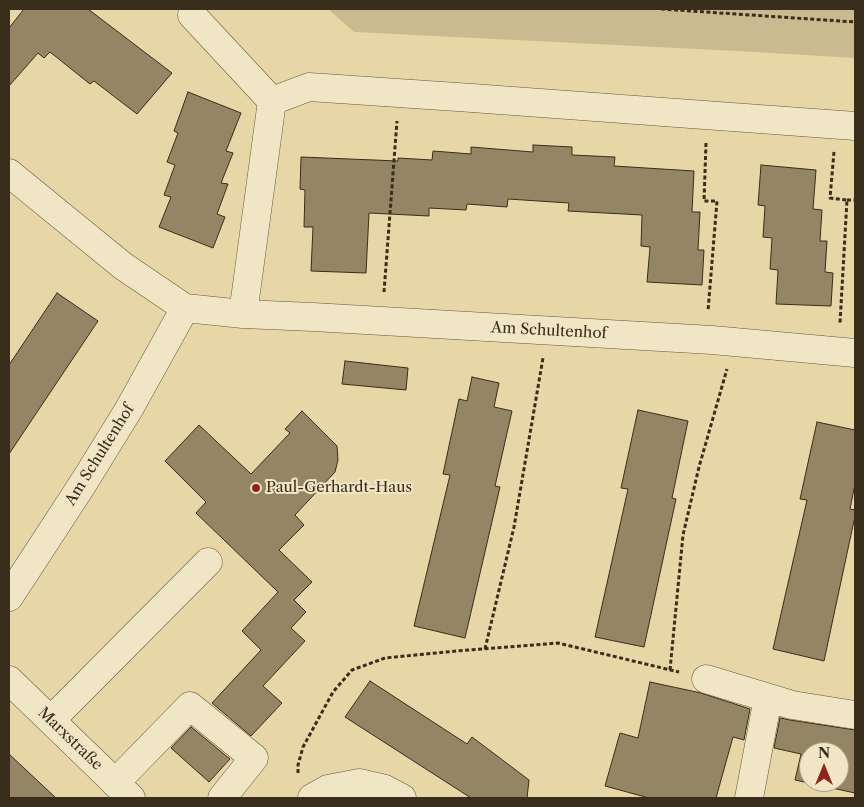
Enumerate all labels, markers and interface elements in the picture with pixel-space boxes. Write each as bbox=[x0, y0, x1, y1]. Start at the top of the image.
street label: Am Schultenhof bbox=[491, 319, 607, 343]
street label: Am Schultenhof bbox=[62, 401, 138, 509]
place label: Paul-Gerhardt-Haus bbox=[266, 479, 412, 497]
marker: Paul-Gerhardt-Haus bbox=[250, 482, 262, 494]
street label: Marxstraße bbox=[34, 704, 106, 774]
north arrow bbox=[799, 742, 849, 792]
text: N bbox=[818, 744, 830, 762]

